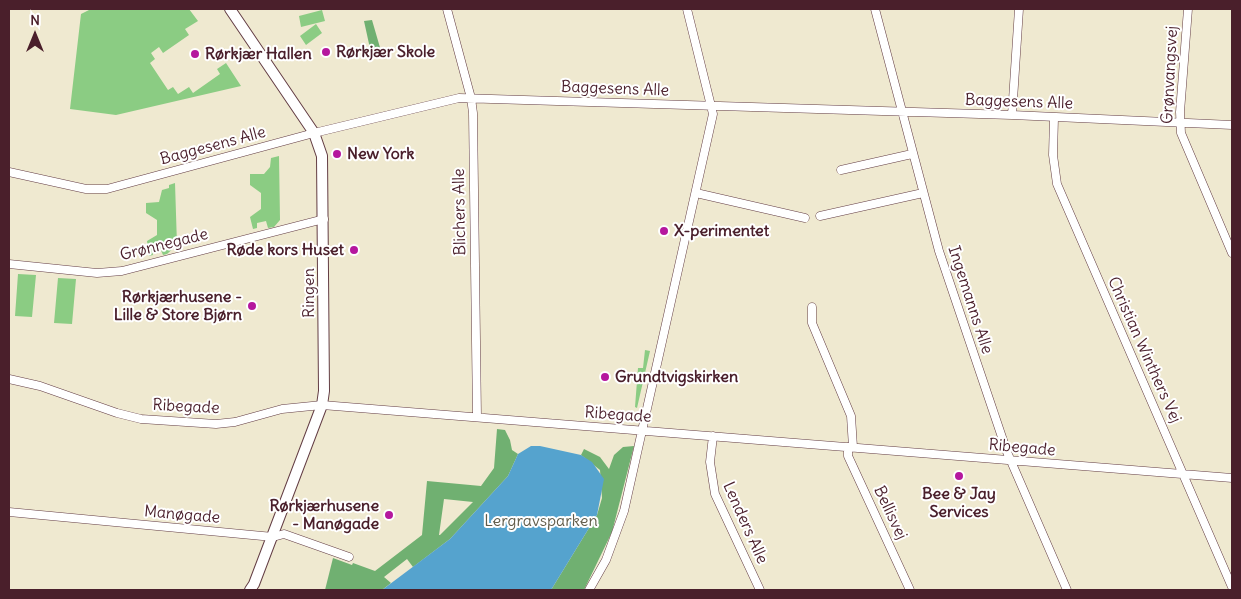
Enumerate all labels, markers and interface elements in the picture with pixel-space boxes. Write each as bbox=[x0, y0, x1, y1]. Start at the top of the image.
north arrow bbox=[10, 10, 60, 60]
text: N bbox=[30, 11, 40, 29]
street label: Grønvangsvej bbox=[1158, 25, 1182, 125]
place label: Rørkjær Skole bbox=[336, 42, 435, 62]
place label: Rørkjær Hallen bbox=[205, 44, 312, 64]
marker: Rørkjær Skole bbox=[320, 46, 332, 58]
marker: Rørkjær Hallen bbox=[189, 48, 201, 60]
street label: Baggesens Alle bbox=[561, 78, 669, 100]
street label: Baggesens Alle bbox=[965, 91, 1073, 113]
street label: Baggesens Alle bbox=[158, 123, 268, 169]
place label: New York bbox=[347, 144, 414, 164]
marker: New York bbox=[331, 148, 343, 160]
street label: Blichers Alle bbox=[450, 168, 470, 256]
place label: X-perimentet bbox=[674, 221, 769, 241]
street label: Grønnegade bbox=[118, 225, 210, 265]
marker: X-perimentet bbox=[658, 225, 670, 237]
place label: Røde kors Huset bbox=[226, 240, 344, 260]
marker: Røde kors Huset bbox=[348, 244, 360, 256]
street label: Ingemanns Alle bbox=[943, 244, 997, 356]
street label: Ringen bbox=[299, 268, 319, 318]
street label: Christian Winthers Vej bbox=[1103, 274, 1185, 426]
place label: Rørkjærhusene - Lille & Store Bjørn bbox=[114, 287, 242, 325]
marker: Rørkjærhusene - Lille & Store Bjørn bbox=[246, 300, 258, 312]
place label: Grundtvigskirken bbox=[615, 367, 738, 387]
marker: Grundtvigskirken bbox=[599, 371, 611, 383]
street label: Ribegade bbox=[152, 396, 220, 418]
street label: Ribegade bbox=[584, 403, 652, 427]
street label: Ribegade bbox=[988, 436, 1056, 460]
marker: Bee & Jay Services bbox=[953, 470, 965, 482]
street label: Lenders Alle bbox=[718, 479, 772, 567]
street label: Bellisvej bbox=[869, 483, 911, 543]
place label: Bee & Jay Services bbox=[922, 484, 996, 522]
place label: Rørkjærhusene - Manøgade bbox=[269, 496, 379, 534]
street label: Manøgade bbox=[143, 502, 221, 528]
marker: Rørkjærhusene - Manøgade bbox=[383, 509, 395, 521]
park label: Lergravsparken bbox=[484, 511, 598, 531]

